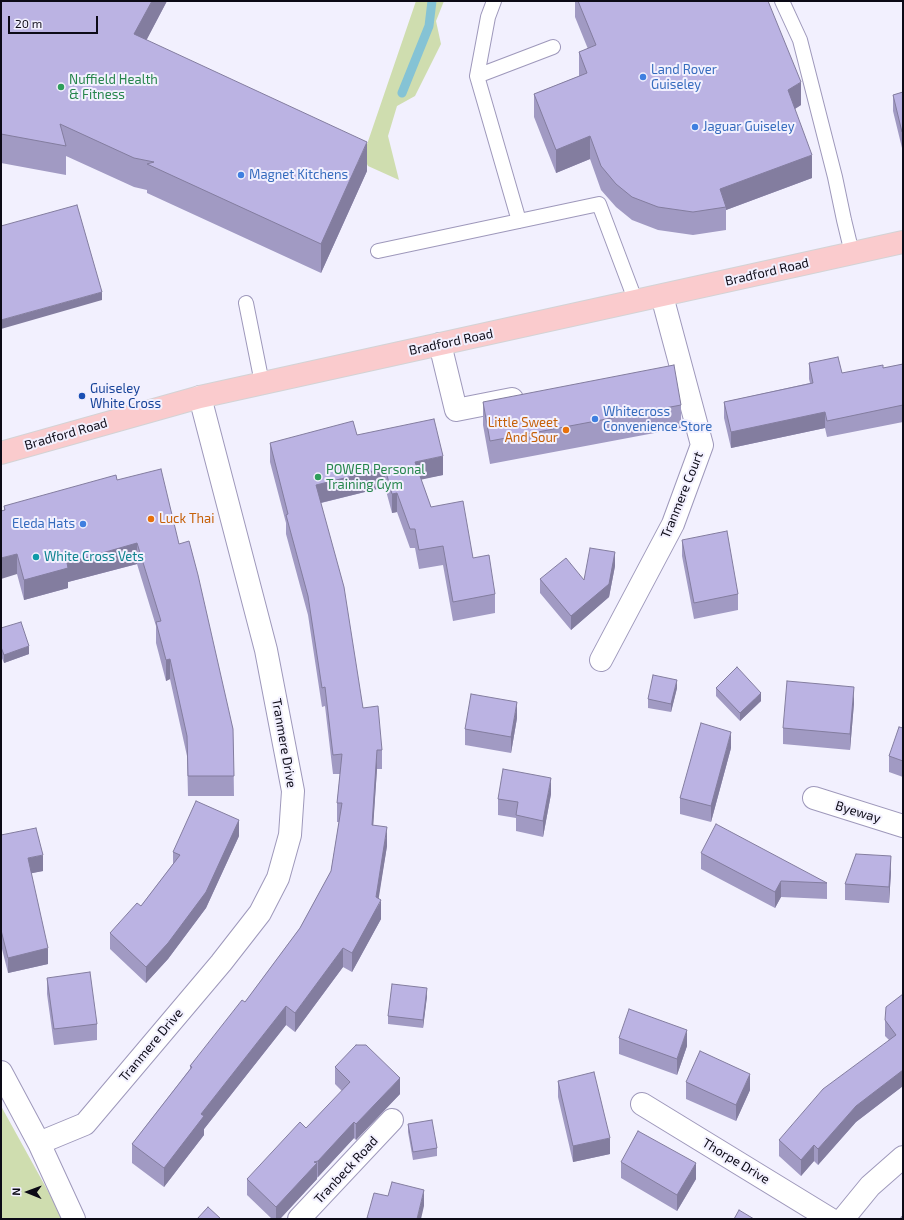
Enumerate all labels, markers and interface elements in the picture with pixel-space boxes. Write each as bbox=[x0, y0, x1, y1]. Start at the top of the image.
scale bar bbox=[10, 8, 100, 34]
text: 20 m bbox=[15, 16, 42, 30]
place label: Land Rover Guiseley bbox=[651, 62, 717, 93]
place label: Nuffield Health & Fitness bbox=[69, 72, 158, 103]
marker: Land Rover Guiseley bbox=[638, 72, 648, 82]
marker: Nuffield Health & Fitness bbox=[56, 82, 66, 92]
place label: Jaguar Guiseley bbox=[703, 119, 795, 135]
marker: Jaguar Guiseley bbox=[690, 122, 700, 132]
place label: Magnet Kitchens bbox=[249, 167, 348, 183]
marker: Magnet Kitchens bbox=[236, 170, 246, 180]
street label: Bradford Road bbox=[724, 255, 810, 289]
street label: Bradford Road bbox=[408, 325, 494, 359]
place label: Guiseley White Cross bbox=[90, 381, 161, 412]
marker: Guiseley White Cross bbox=[77, 391, 87, 401]
place label: Whitecross Convenience Store bbox=[603, 404, 712, 435]
marker: Whitecross Convenience Store bbox=[590, 414, 600, 424]
street label: Bradford Road bbox=[23, 415, 109, 453]
place label: Little Sweet And Sour bbox=[488, 415, 558, 446]
marker: Little Sweet And Sour bbox=[561, 425, 571, 435]
street label: Tranmere Court bbox=[658, 449, 706, 541]
place label: POWER Personal Training Gym bbox=[326, 462, 425, 493]
marker: POWER Personal Training Gym bbox=[313, 472, 323, 482]
place label: Luck Thai bbox=[159, 511, 214, 527]
marker: Luck Thai bbox=[146, 514, 156, 524]
place label: Eleda Hats bbox=[12, 516, 75, 532]
marker: Eleda Hats bbox=[78, 519, 88, 529]
place label: White Cross Vets bbox=[44, 549, 144, 565]
marker: White Cross Vets bbox=[31, 552, 41, 562]
street label: Tranmere Drive bbox=[268, 697, 300, 789]
street label: Byeway bbox=[833, 798, 883, 826]
street label: Tranmere Drive bbox=[116, 1005, 186, 1085]
street label: Tranbeck Road bbox=[311, 1133, 381, 1207]
street label: Thorpe Drive bbox=[699, 1135, 773, 1187]
north arrow bbox=[8, 1172, 48, 1212]
text: N bbox=[9, 1188, 22, 1196]

